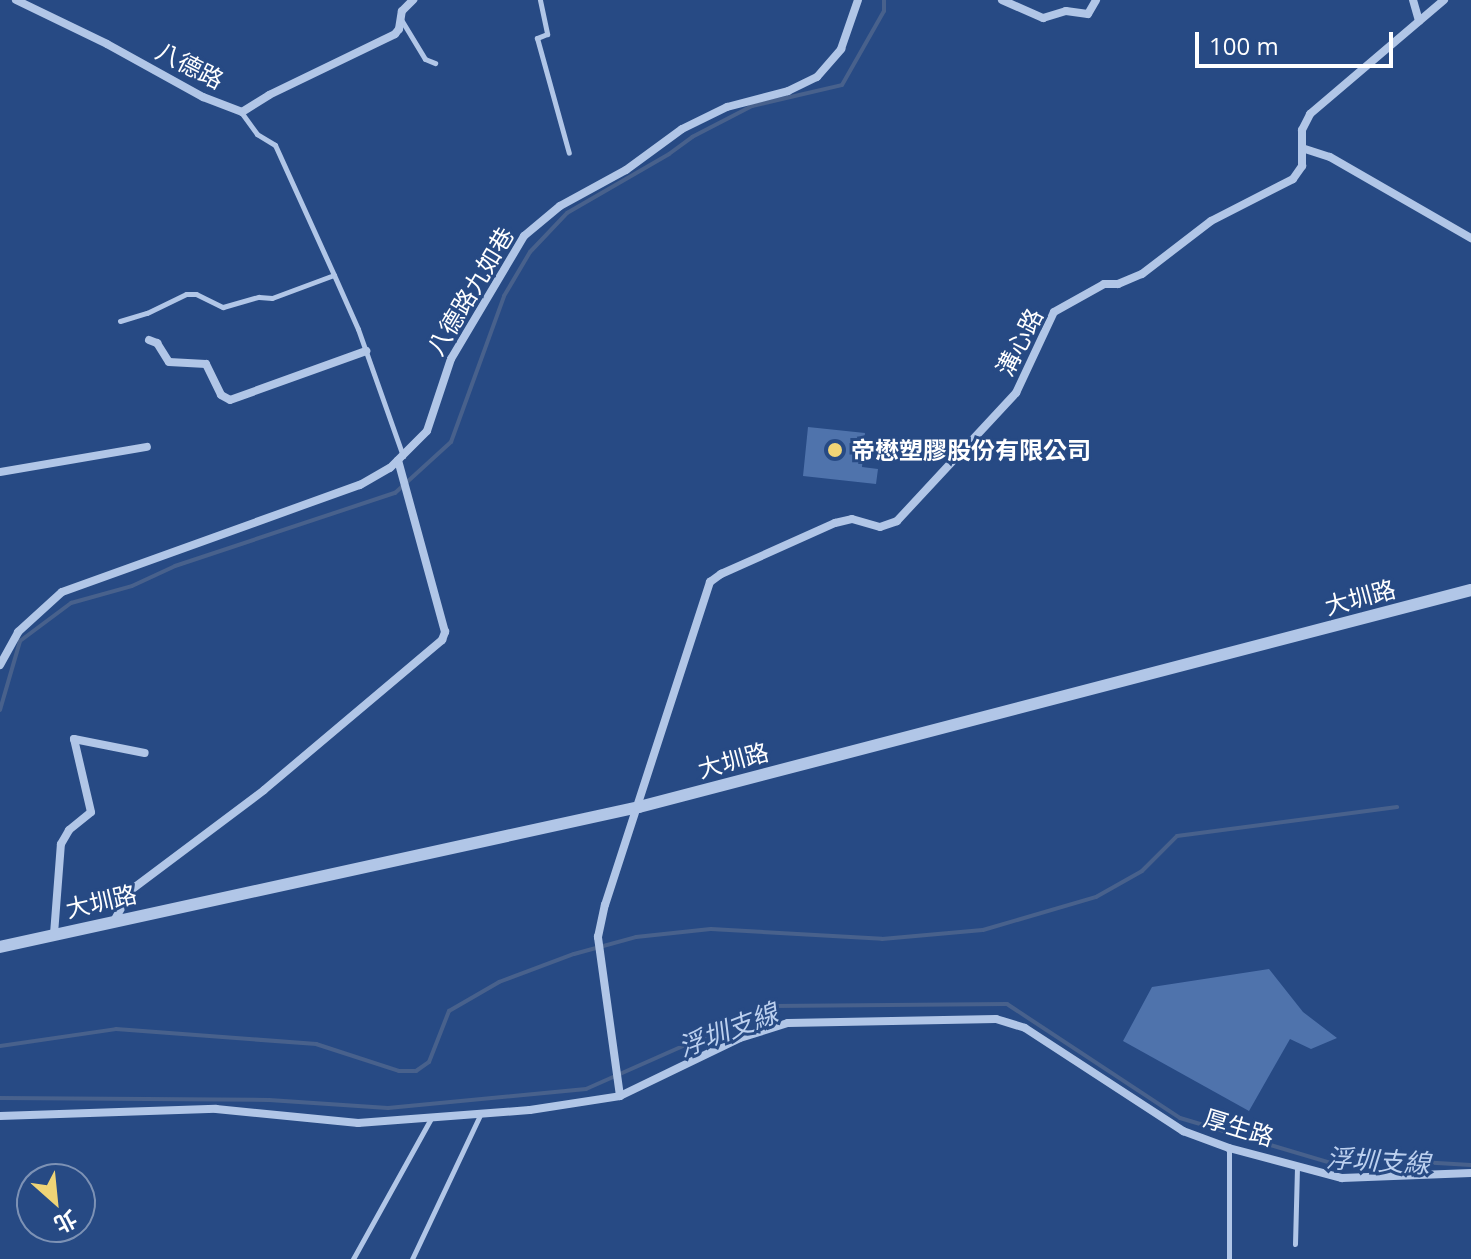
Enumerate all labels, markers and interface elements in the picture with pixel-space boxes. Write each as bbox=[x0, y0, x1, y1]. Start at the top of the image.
scale bar bbox=[1199, 16, 1397, 66]
text: 100 m bbox=[1209, 29, 1279, 62]
street label: 八德路 bbox=[151, 36, 229, 94]
street label: 八德路九如巷 bbox=[421, 222, 519, 360]
street label: 溝心路 bbox=[990, 303, 1048, 381]
place label: 帝懋塑膠股份有限公司 bbox=[851, 436, 1091, 464]
marker: 帝懋塑膠股份有限公司 bbox=[826, 441, 844, 459]
street label: 大圳路 bbox=[1321, 574, 1399, 620]
street label: 大圳路 bbox=[694, 737, 772, 783]
street label: 大圳路 bbox=[63, 879, 139, 923]
water label: 浮圳支線 bbox=[674, 997, 782, 1063]
street label: 厚生路 bbox=[1200, 1103, 1278, 1151]
water label: 浮圳支線 bbox=[1325, 1143, 1431, 1179]
north arrow bbox=[16, 1163, 96, 1243]
text: 北 bbox=[49, 1204, 83, 1241]

